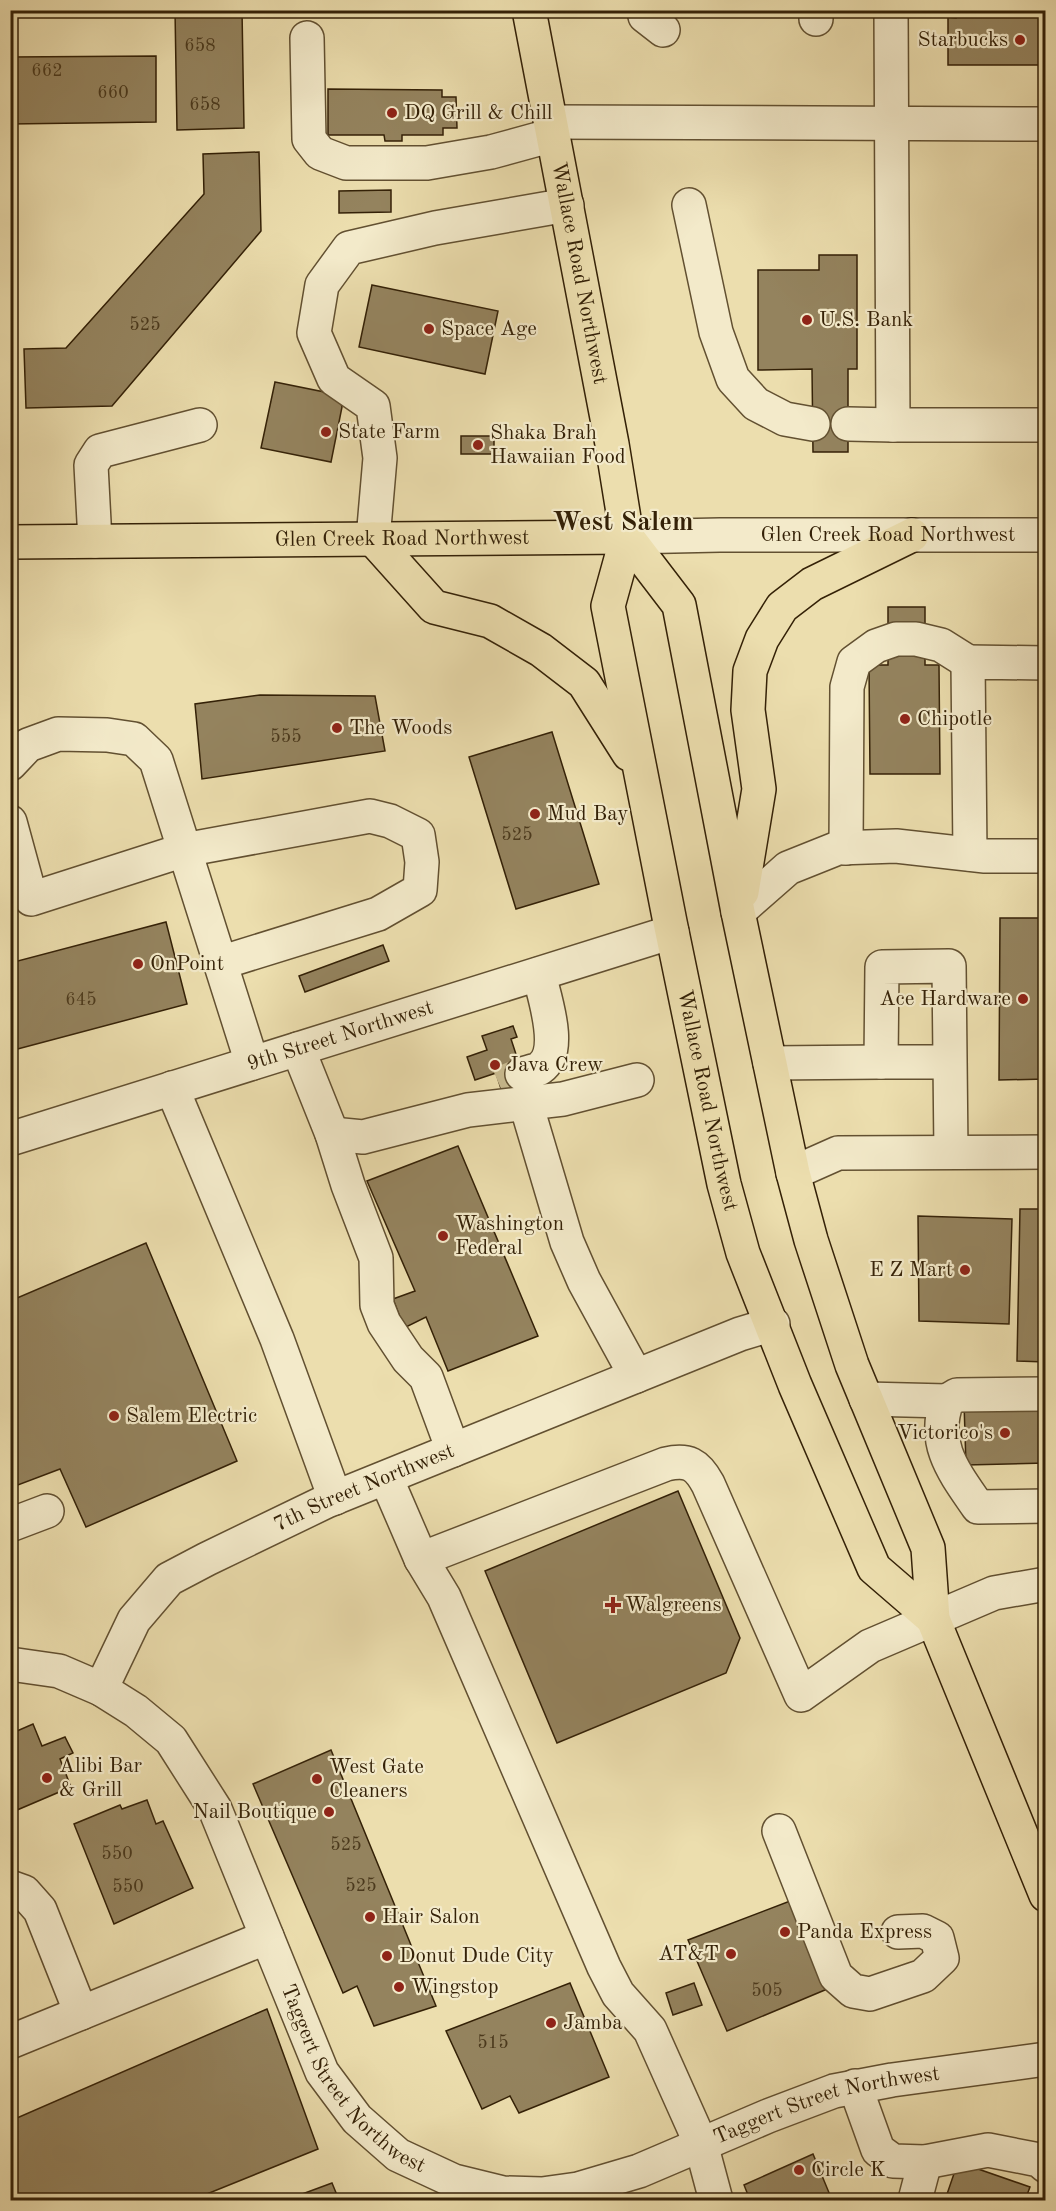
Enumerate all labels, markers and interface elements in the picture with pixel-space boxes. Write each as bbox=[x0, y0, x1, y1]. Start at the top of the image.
place label: Starbucks bbox=[917, 30, 1008, 51]
marker: Starbucks bbox=[1013, 33, 1027, 47]
house number: 658 bbox=[184, 37, 216, 55]
house number: 662 bbox=[31, 62, 63, 80]
house number: 660 bbox=[97, 84, 129, 102]
house number: 658 bbox=[189, 96, 221, 114]
place label: DQ Grill & Chill bbox=[404, 103, 553, 124]
marker: DQ Grill & Chill bbox=[385, 106, 399, 120]
street label: Wallace Road Northwest bbox=[548, 160, 611, 386]
place label: U.S. Bank bbox=[819, 310, 913, 331]
marker: U.S. Bank bbox=[800, 313, 814, 327]
house number: 525 bbox=[129, 316, 161, 334]
place label: Space Age bbox=[441, 319, 537, 340]
marker: Space Age bbox=[422, 322, 436, 336]
place label: State Farm bbox=[338, 422, 440, 443]
place label: Shaka Brah Hawaiian Food bbox=[490, 423, 626, 468]
marker: State Farm bbox=[319, 425, 333, 439]
marker: Shaka Brah Hawaiian Food bbox=[471, 438, 485, 452]
district label: West Salem bbox=[552, 509, 694, 536]
street label: Glen Creek Road Northwest bbox=[761, 525, 1015, 546]
street label: Glen Creek Road Northwest bbox=[275, 527, 529, 550]
place label: Chipotle bbox=[917, 709, 992, 730]
marker: Chipotle bbox=[898, 712, 912, 726]
place label: The Woods bbox=[349, 718, 452, 739]
marker: The Woods bbox=[330, 721, 344, 735]
house number: 555 bbox=[270, 728, 302, 746]
place label: Mud Bay bbox=[547, 804, 628, 825]
marker: Mud Bay bbox=[528, 807, 542, 821]
house number: 525 bbox=[501, 826, 533, 844]
place label: OnPoint bbox=[150, 954, 224, 975]
marker: OnPoint bbox=[131, 957, 145, 971]
street label: Wallace Road Northwest bbox=[674, 988, 741, 1213]
place label: Ace Hardware bbox=[879, 989, 1011, 1010]
house number: 645 bbox=[65, 991, 97, 1009]
marker: Ace Hardware bbox=[1016, 992, 1030, 1006]
street label: 9th Street Northwest bbox=[245, 997, 436, 1075]
place label: Java Crew bbox=[507, 1055, 603, 1076]
marker: Java Crew bbox=[488, 1058, 502, 1072]
place label: Washington Federal bbox=[455, 1214, 564, 1259]
marker: Washington Federal bbox=[436, 1229, 450, 1243]
place label: E Z Mart bbox=[869, 1260, 953, 1281]
marker: E Z Mart bbox=[958, 1263, 972, 1277]
place label: Salem Electric bbox=[126, 1406, 257, 1427]
marker: Salem Electric bbox=[107, 1409, 121, 1423]
place label: Victorico's bbox=[897, 1423, 993, 1444]
marker: Victorico's bbox=[998, 1426, 1012, 1440]
street label: 7th Street Northwest bbox=[271, 1440, 457, 1536]
place label: Walgreens bbox=[625, 1595, 722, 1616]
marker: Walgreens bbox=[606, 1598, 620, 1612]
place label: Alibi Bar & Grill bbox=[59, 1756, 143, 1801]
place label: West Gate Cleaners bbox=[329, 1757, 424, 1802]
marker: Alibi Bar & Grill bbox=[40, 1771, 54, 1785]
marker: West Gate Cleaners bbox=[310, 1772, 324, 1786]
place label: Nail Boutique bbox=[193, 1802, 317, 1823]
marker: Nail Boutique bbox=[322, 1805, 336, 1819]
house number: 525 bbox=[330, 1836, 362, 1854]
house number: 550 bbox=[101, 1845, 133, 1863]
house number: 525 bbox=[345, 1877, 377, 1895]
house number: 550 bbox=[112, 1878, 144, 1896]
place label: Hair Salon bbox=[382, 1907, 480, 1928]
marker: Hair Salon bbox=[363, 1910, 377, 1924]
place label: Panda Express bbox=[797, 1922, 932, 1943]
marker: Panda Express bbox=[778, 1925, 792, 1939]
place label: AT&T bbox=[658, 1944, 719, 1965]
place label: Donut Dude City bbox=[399, 1946, 554, 1967]
marker: AT&T bbox=[724, 1947, 738, 1961]
marker: Donut Dude City bbox=[380, 1949, 394, 1963]
place label: Wingstop bbox=[411, 1977, 499, 1998]
marker: Wingstop bbox=[392, 1980, 406, 1994]
street label: Taggert Street Northwest bbox=[277, 1981, 429, 2177]
house number: 505 bbox=[751, 1982, 783, 2000]
place label: Jamba bbox=[563, 2013, 623, 2034]
marker: Jamba bbox=[544, 2016, 558, 2030]
house number: 515 bbox=[477, 2034, 509, 2052]
street label: Taggert Street Northwest bbox=[710, 2063, 941, 2148]
place label: Circle K bbox=[811, 2160, 886, 2181]
marker: Circle K bbox=[792, 2163, 806, 2177]

